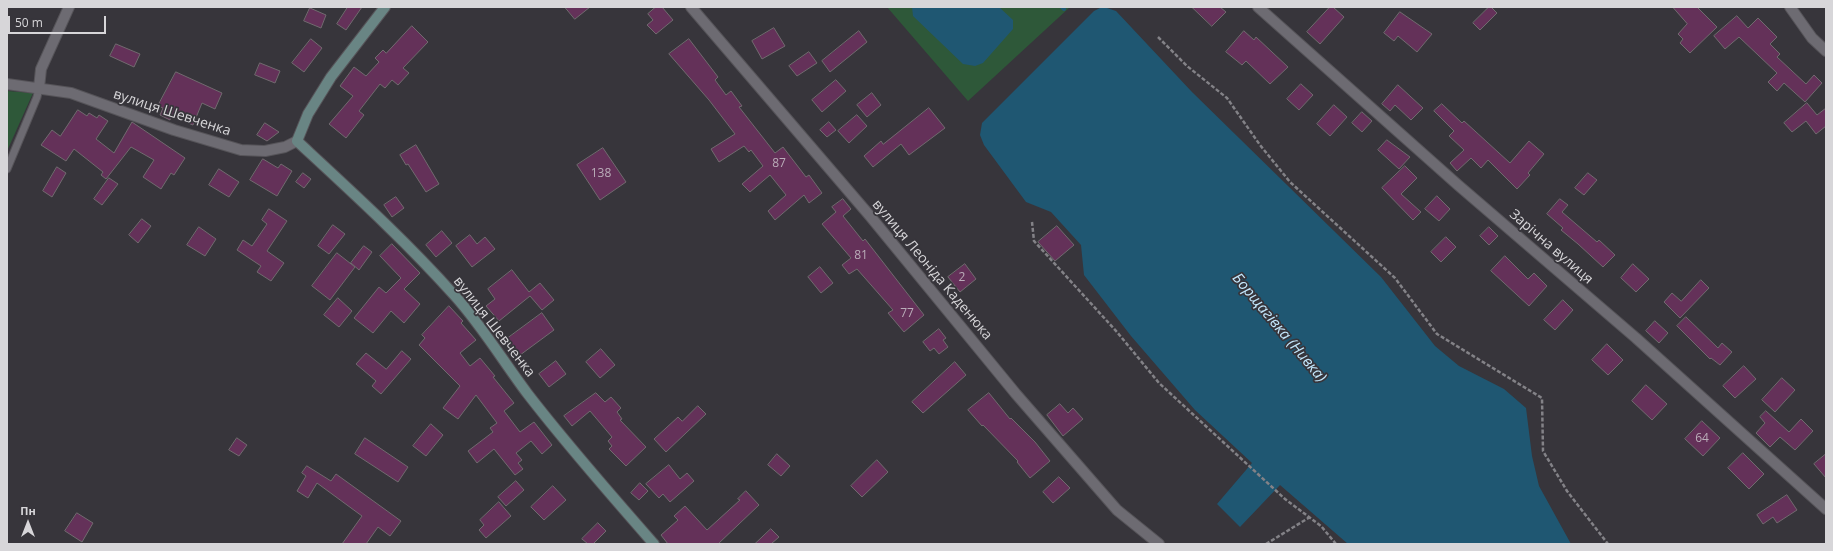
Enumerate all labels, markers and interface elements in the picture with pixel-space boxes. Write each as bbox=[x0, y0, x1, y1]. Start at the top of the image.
scale bar bbox=[10, 8, 108, 34]
text: 50 m bbox=[15, 14, 43, 31]
street label: вулиця Шевченка bbox=[111, 86, 233, 140]
house number: 87 bbox=[772, 157, 786, 171]
house number: 138 bbox=[591, 167, 611, 181]
street label: вулиця Леоніда Каденюка bbox=[868, 196, 996, 344]
street label: Зарічна вулиця bbox=[1506, 206, 1596, 288]
house number: 81 bbox=[854, 249, 868, 263]
water label: Борщагівка (Нивка) bbox=[1228, 270, 1330, 386]
house number: 2 bbox=[959, 271, 965, 285]
street label: вулиця Шевченка bbox=[450, 273, 538, 381]
house number: 77 bbox=[900, 307, 914, 321]
house number: 64 bbox=[1695, 432, 1709, 446]
north arrow bbox=[8, 503, 48, 543]
text: Пн bbox=[20, 503, 36, 518]

